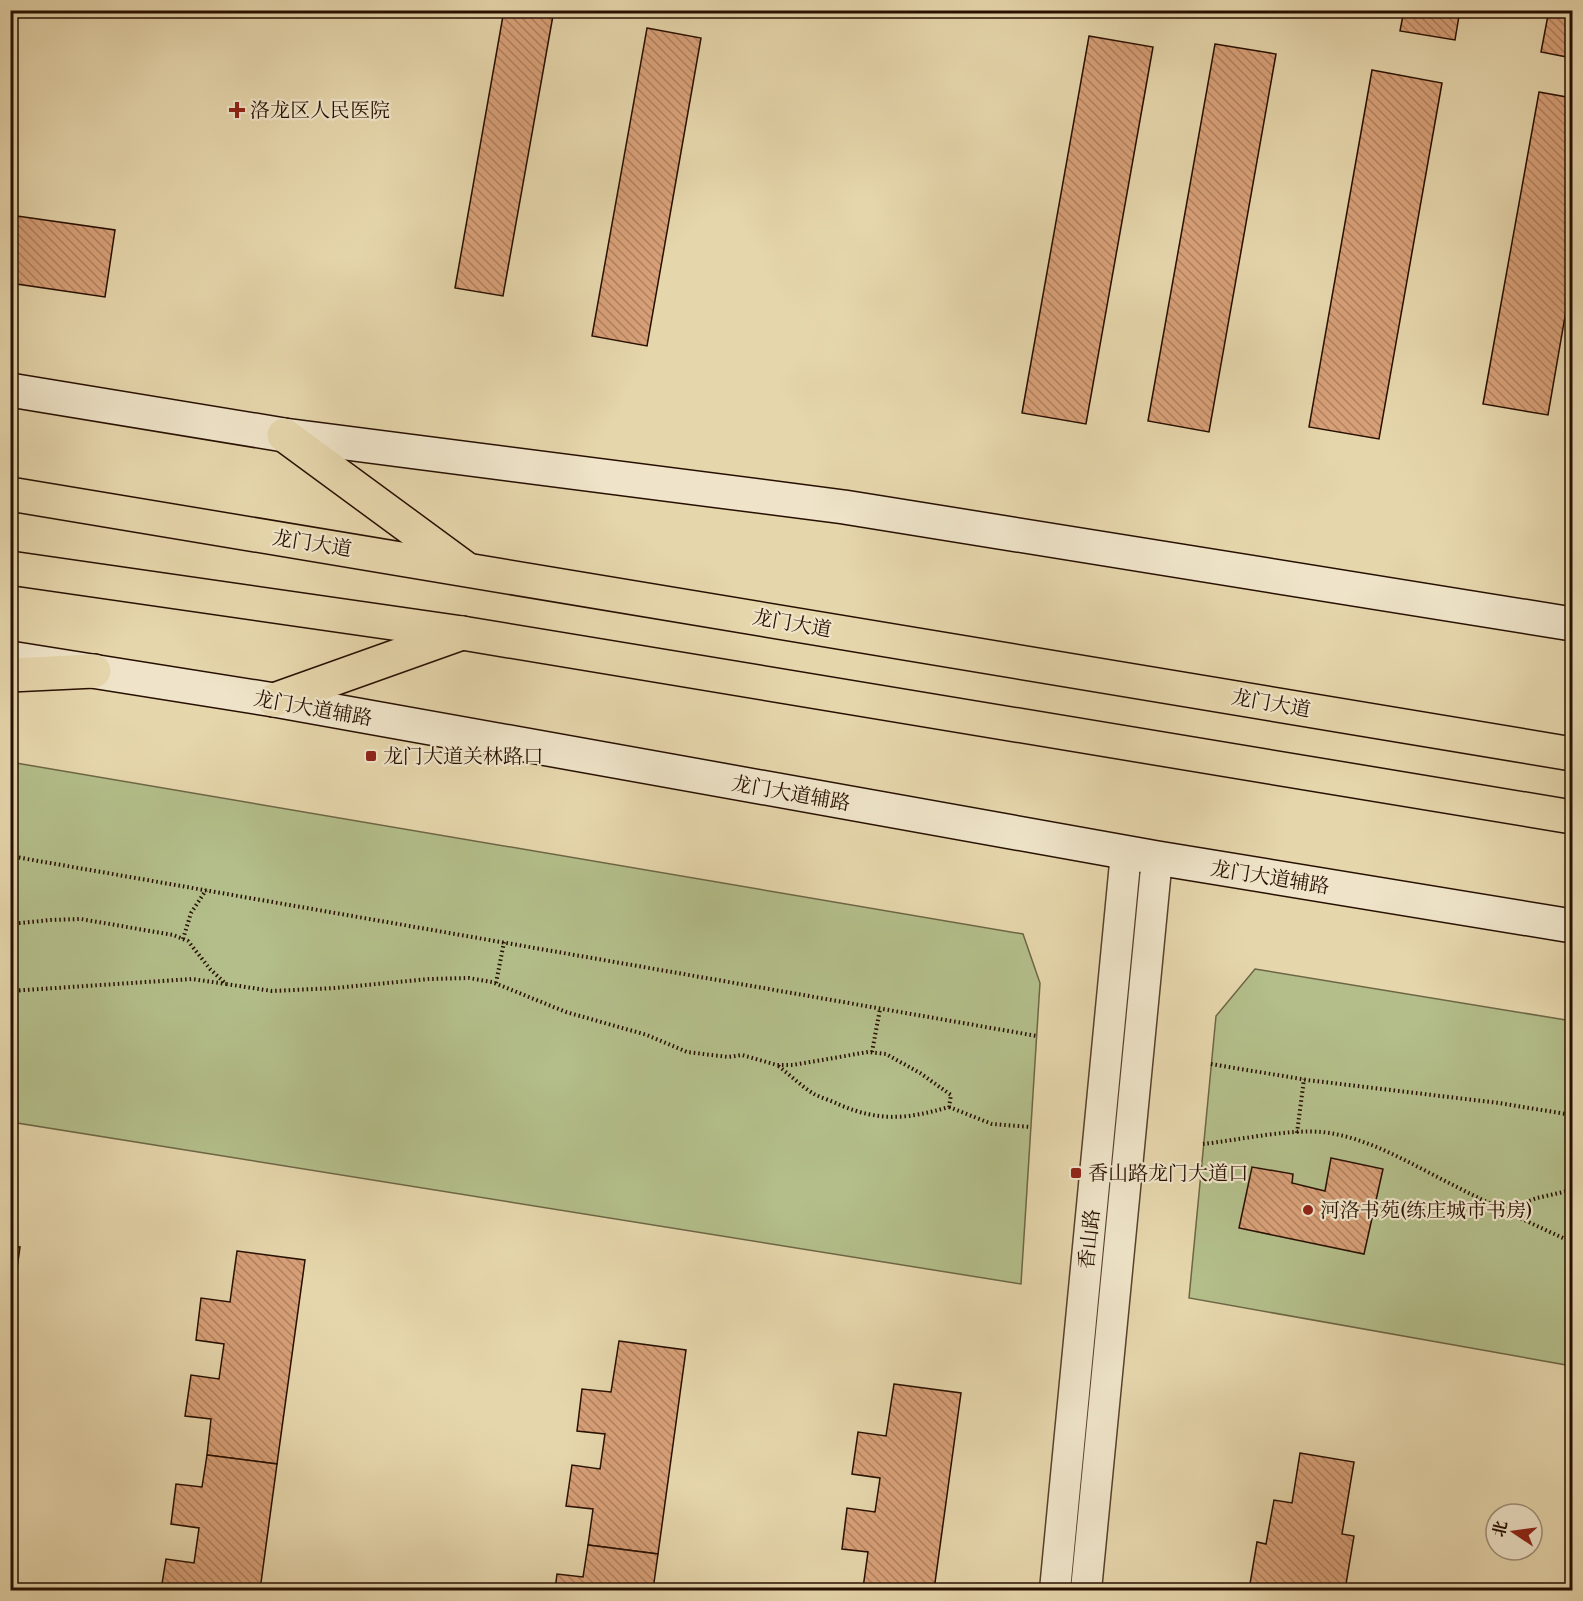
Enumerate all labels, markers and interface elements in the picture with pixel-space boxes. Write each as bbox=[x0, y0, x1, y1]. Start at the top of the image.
place label: 洛龙区人民医院 bbox=[250, 99, 390, 124]
marker: 洛龙区人民医院 bbox=[228, 101, 246, 119]
street label: 龙门大道 bbox=[270, 526, 353, 563]
street label: 龙门大道 bbox=[750, 605, 833, 644]
street label: 龙门大道 bbox=[1229, 685, 1312, 724]
street label: 龙门大道辅路 bbox=[251, 687, 374, 732]
place label: 龙门大道关林路口 bbox=[383, 745, 543, 770]
marker: 龙门大道关林路口 bbox=[364, 749, 378, 763]
street label: 龙门大道辅路 bbox=[729, 772, 852, 817]
street label: 龙门大道辅路 bbox=[1209, 857, 1331, 900]
place label: 香山路龙门大道口 bbox=[1088, 1162, 1248, 1187]
marker: 香山路龙门大道口 bbox=[1069, 1166, 1083, 1180]
place label: 河洛书苑(练庄城市书房) bbox=[1320, 1199, 1532, 1224]
marker: 河洛书苑(练庄城市书房) bbox=[1301, 1203, 1315, 1217]
street label: 香山路 bbox=[1075, 1208, 1106, 1270]
north arrow bbox=[1484, 1502, 1544, 1562]
text: 北 bbox=[1489, 1519, 1512, 1539]

